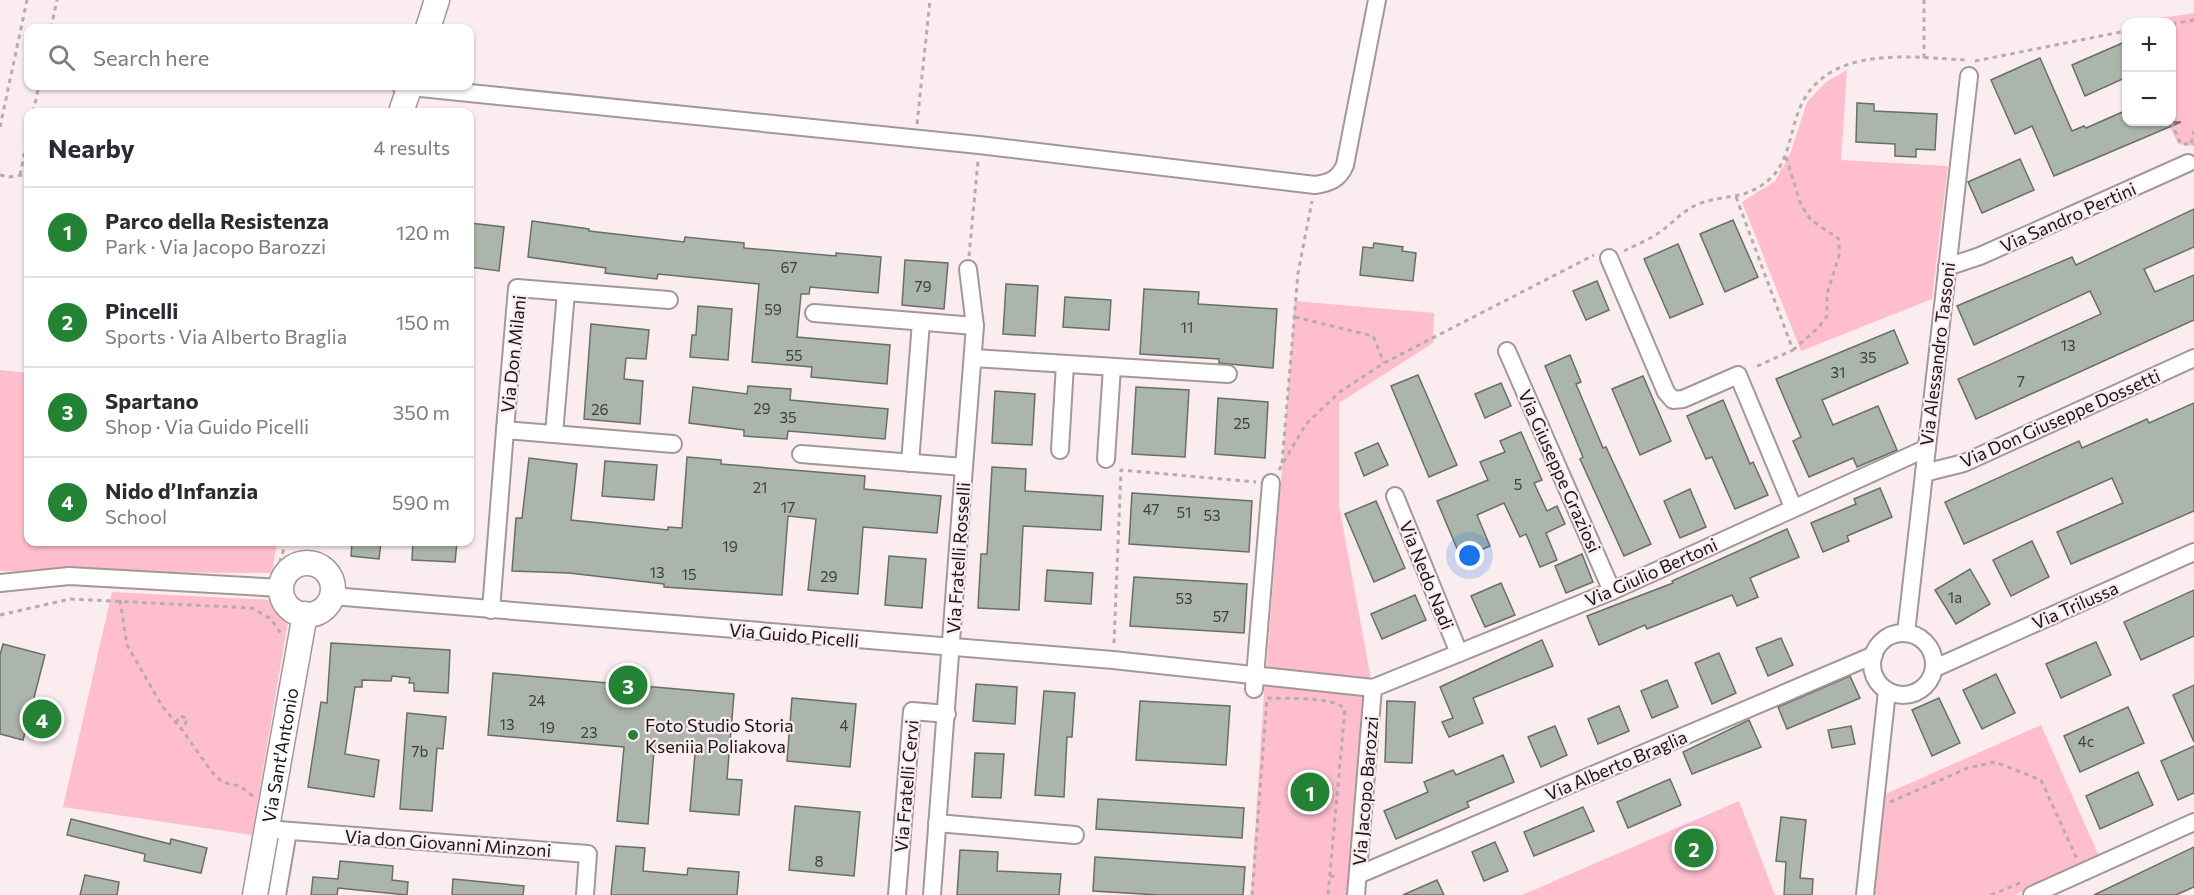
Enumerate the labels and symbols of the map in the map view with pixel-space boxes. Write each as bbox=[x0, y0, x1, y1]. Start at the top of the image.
street label: Via Sandro Pertini bbox=[1997, 177, 2139, 257]
house number: 67 bbox=[781, 258, 798, 276]
street label: Via Alessandro Tassoni bbox=[1915, 261, 1959, 447]
house number: 79 bbox=[915, 277, 931, 295]
street label: Via Don Milani bbox=[496, 294, 530, 414]
house number: 59 bbox=[764, 300, 782, 318]
house number: 11 bbox=[1181, 318, 1193, 336]
house number: 13 bbox=[2061, 336, 2075, 354]
house number: 55 bbox=[785, 346, 803, 364]
house number: 35 bbox=[1859, 348, 1877, 366]
house number: 31 bbox=[1831, 363, 1845, 381]
street label: Via Don Giuseppe Dossetti bbox=[1957, 364, 2163, 472]
house number: 7 bbox=[2017, 372, 2025, 390]
street label: Via Giuseppe Graziosi bbox=[1514, 386, 1606, 556]
house number: 29 bbox=[753, 399, 771, 417]
house number: 26 bbox=[591, 400, 609, 418]
house number: 35 bbox=[779, 408, 797, 426]
house number: 25 bbox=[1234, 414, 1250, 432]
house number: 5 bbox=[1514, 475, 1522, 493]
house number: 21 bbox=[753, 478, 767, 496]
street label: Via Fratelli Rosselli bbox=[942, 481, 974, 635]
house number: 17 bbox=[781, 498, 795, 516]
house number: 47 bbox=[1143, 500, 1159, 518]
house number: 51 bbox=[1176, 503, 1192, 521]
house number: 53 bbox=[1203, 506, 1221, 524]
street label: Via Nedo Nadi bbox=[1395, 517, 1459, 633]
street label: Via Giulio Bertoni bbox=[1581, 533, 1721, 611]
house number: 19 bbox=[722, 537, 738, 555]
your location bbox=[1455, 541, 1484, 570]
house number: 13 bbox=[650, 563, 664, 581]
house number: 15 bbox=[681, 565, 697, 583]
house number: 29 bbox=[820, 567, 838, 585]
street label: Via Trilussa bbox=[2028, 576, 2122, 634]
house number: 1a bbox=[1948, 588, 1962, 606]
house number: 53 bbox=[1175, 589, 1193, 607]
house number: 57 bbox=[1213, 607, 1229, 625]
street label: Via Guido Picelli bbox=[728, 618, 860, 652]
pin: 3 bbox=[608, 662, 648, 708]
street label: Via Sant'Antonio bbox=[257, 686, 303, 824]
house number: 24 bbox=[528, 691, 546, 709]
pin: 4 bbox=[22, 696, 62, 742]
place label: Foto Studio Storia Kseniia Poliakova bbox=[645, 714, 794, 757]
house number: 13 bbox=[500, 715, 514, 733]
street label: Via Jacopo Barozzi bbox=[1347, 715, 1383, 867]
house number: 4 bbox=[840, 716, 849, 734]
house number: 19 bbox=[539, 718, 555, 736]
street label: Via Fratelli Cervi bbox=[889, 719, 923, 853]
house number: 23 bbox=[581, 723, 597, 741]
street label: Via Alberto Braglia bbox=[1542, 725, 1690, 805]
marker: Foto Studio Storia Kseniia Poliakova bbox=[626, 728, 640, 742]
house number: 4c bbox=[2078, 732, 2094, 750]
house number: 7b bbox=[412, 742, 429, 760]
pin: 1 bbox=[1290, 770, 1330, 814]
street label: Via don Giovanni Minzoni bbox=[344, 825, 552, 861]
pin: 2 bbox=[1674, 826, 1714, 870]
house number: 8 bbox=[814, 852, 824, 870]

